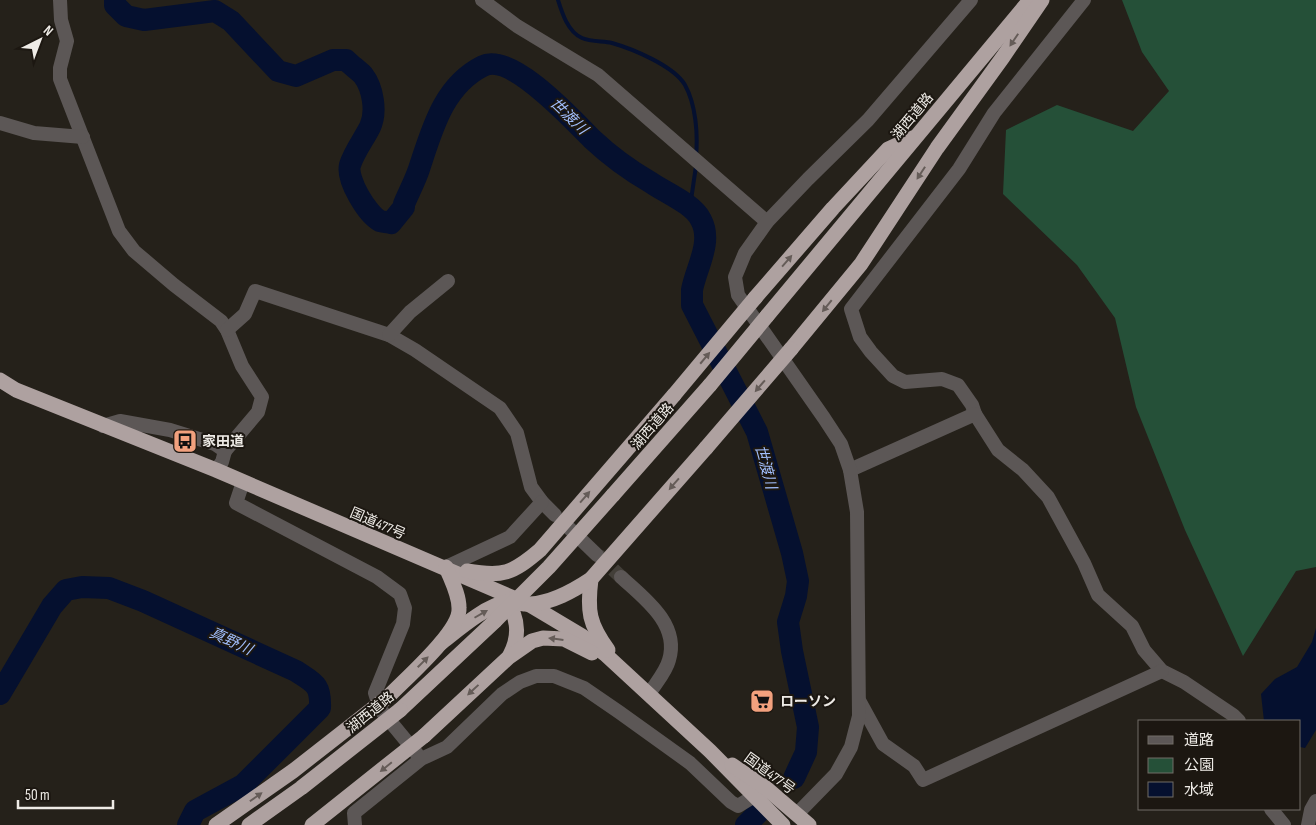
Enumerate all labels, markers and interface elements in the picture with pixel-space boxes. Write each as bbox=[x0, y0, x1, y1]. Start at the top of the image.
north arrow bbox=[15, 15, 65, 65]
text: N bbox=[40, 22, 57, 40]
one-way arrow bbox=[1009, 34, 1019, 47]
street label: 湖西道路 bbox=[888, 89, 937, 143]
water label: 世渡川 bbox=[546, 94, 593, 140]
one-way arrow bbox=[916, 167, 925, 180]
one-way arrow bbox=[781, 256, 793, 268]
one-way arrow bbox=[821, 299, 832, 312]
one-way arrow bbox=[700, 352, 711, 365]
one-way arrow bbox=[754, 379, 765, 392]
street label: 湖西道路 bbox=[628, 400, 677, 453]
bus stop icon: 家田道 bbox=[172, 428, 198, 454]
place label: 家田道 bbox=[202, 433, 244, 450]
water label: 世渡川 bbox=[751, 443, 781, 493]
one-way arrow bbox=[668, 478, 680, 490]
one-way arrow bbox=[580, 491, 591, 504]
street label: 国道477号 bbox=[347, 504, 408, 543]
one-way arrow bbox=[475, 610, 488, 619]
water label: 真野川 bbox=[206, 623, 257, 660]
one-way arrow bbox=[548, 635, 564, 643]
one-way arrow bbox=[417, 656, 429, 668]
one-way arrow bbox=[468, 684, 480, 696]
street label: 湖西道路 bbox=[343, 688, 397, 737]
supermarket icon: ローソン bbox=[749, 688, 775, 714]
place label: ローソン bbox=[780, 693, 836, 710]
legend bbox=[1138, 720, 1301, 810]
text: 道路 bbox=[1184, 731, 1214, 750]
street label: 国道477号 bbox=[741, 749, 799, 798]
text: 公園 bbox=[1184, 756, 1214, 775]
one-way arrow bbox=[380, 761, 393, 772]
scale bar bbox=[18, 778, 112, 810]
text: 水域 bbox=[1184, 781, 1214, 800]
text: 50 m bbox=[25, 786, 50, 805]
one-way arrow bbox=[249, 792, 263, 802]

